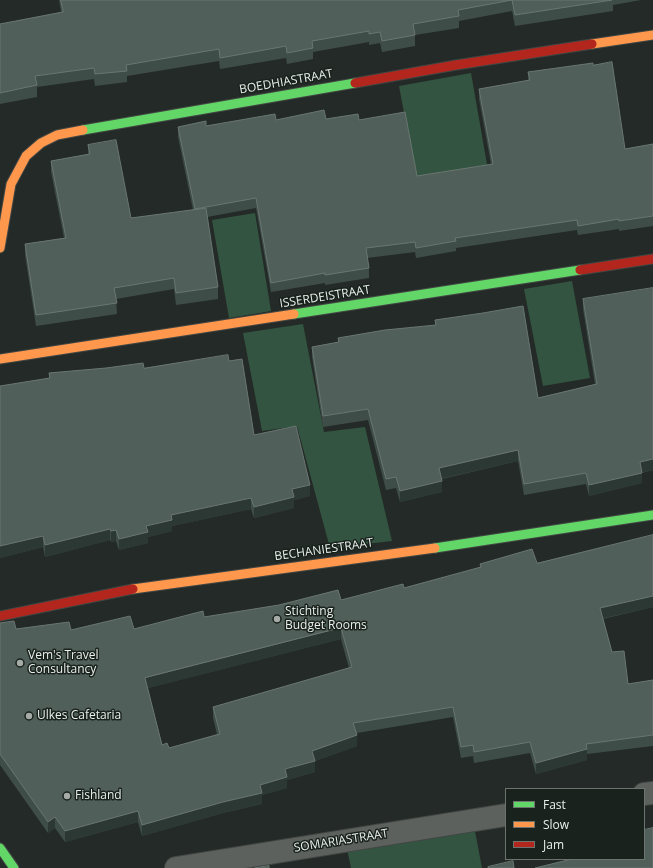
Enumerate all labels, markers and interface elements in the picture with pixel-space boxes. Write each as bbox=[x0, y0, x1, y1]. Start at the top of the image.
street label: BOEDHIASTRAAT bbox=[238, 67, 334, 97]
street label: ISSERDEISTRAAT bbox=[279, 283, 371, 311]
street label: BECHANIESTRAAT bbox=[274, 536, 374, 564]
place label: Stichting Budget Rooms bbox=[285, 605, 367, 633]
marker: Stichting Budget Rooms bbox=[272, 614, 282, 624]
place label: Vem's Travel Consultancy bbox=[28, 649, 98, 677]
marker: Vem's Travel Consultancy bbox=[15, 658, 25, 668]
place label: Ulkes Cafetaria bbox=[37, 709, 121, 723]
marker: Ulkes Cafetaria bbox=[24, 711, 34, 721]
legend bbox=[505, 788, 645, 860]
place label: Fishland bbox=[75, 789, 122, 803]
marker: Fishland bbox=[62, 791, 72, 801]
text: Fast bbox=[543, 796, 566, 813]
text: Slow bbox=[543, 816, 569, 833]
street label: SOMARIASTRAAT bbox=[293, 826, 389, 856]
text: Jam bbox=[543, 836, 564, 853]

